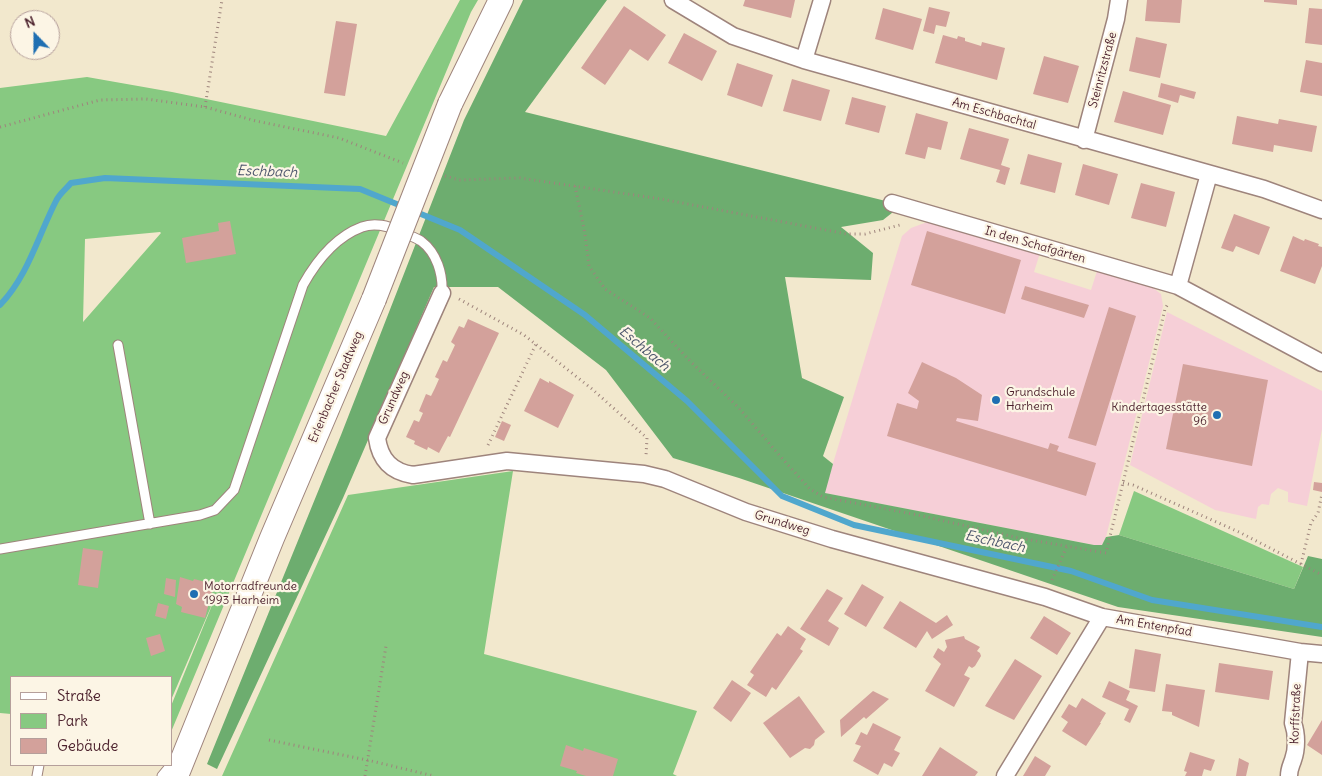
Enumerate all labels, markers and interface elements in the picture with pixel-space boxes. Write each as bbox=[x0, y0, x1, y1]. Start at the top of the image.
north arrow bbox=[10, 10, 60, 60]
text: N bbox=[22, 12, 38, 32]
street label: Steinritzstraße bbox=[1086, 30, 1120, 110]
street label: Am Eschbachtal bbox=[950, 95, 1038, 133]
water label: Eschbach bbox=[236, 163, 298, 181]
street label: In den Schafgärten bbox=[983, 224, 1087, 266]
water label: Eschbach bbox=[615, 323, 673, 375]
street label: Erlenbacher Stadtweg bbox=[306, 329, 366, 445]
street label: Grundweg bbox=[376, 369, 412, 427]
place label: Grundschule Harheim bbox=[1006, 386, 1075, 414]
marker: Grundschule Harheim bbox=[990, 394, 1002, 406]
place label: Kindertagesstätte 96 bbox=[1111, 401, 1207, 429]
marker: Kindertagesstätte 96 bbox=[1211, 409, 1223, 421]
street label: Grundweg bbox=[753, 508, 811, 538]
water label: Eschbach bbox=[964, 527, 1026, 557]
place label: Motorradfreunde 1993 Harheim bbox=[204, 580, 297, 608]
marker: Motorradfreunde 1993 Harheim bbox=[188, 588, 200, 600]
street label: Am Entenpfad bbox=[1115, 612, 1193, 640]
legend bbox=[10, 676, 172, 766]
street label: Korffstraße bbox=[1288, 683, 1304, 745]
text: Straße bbox=[57, 686, 101, 705]
text: Park bbox=[57, 711, 88, 730]
text: Gebäude bbox=[57, 736, 118, 755]

